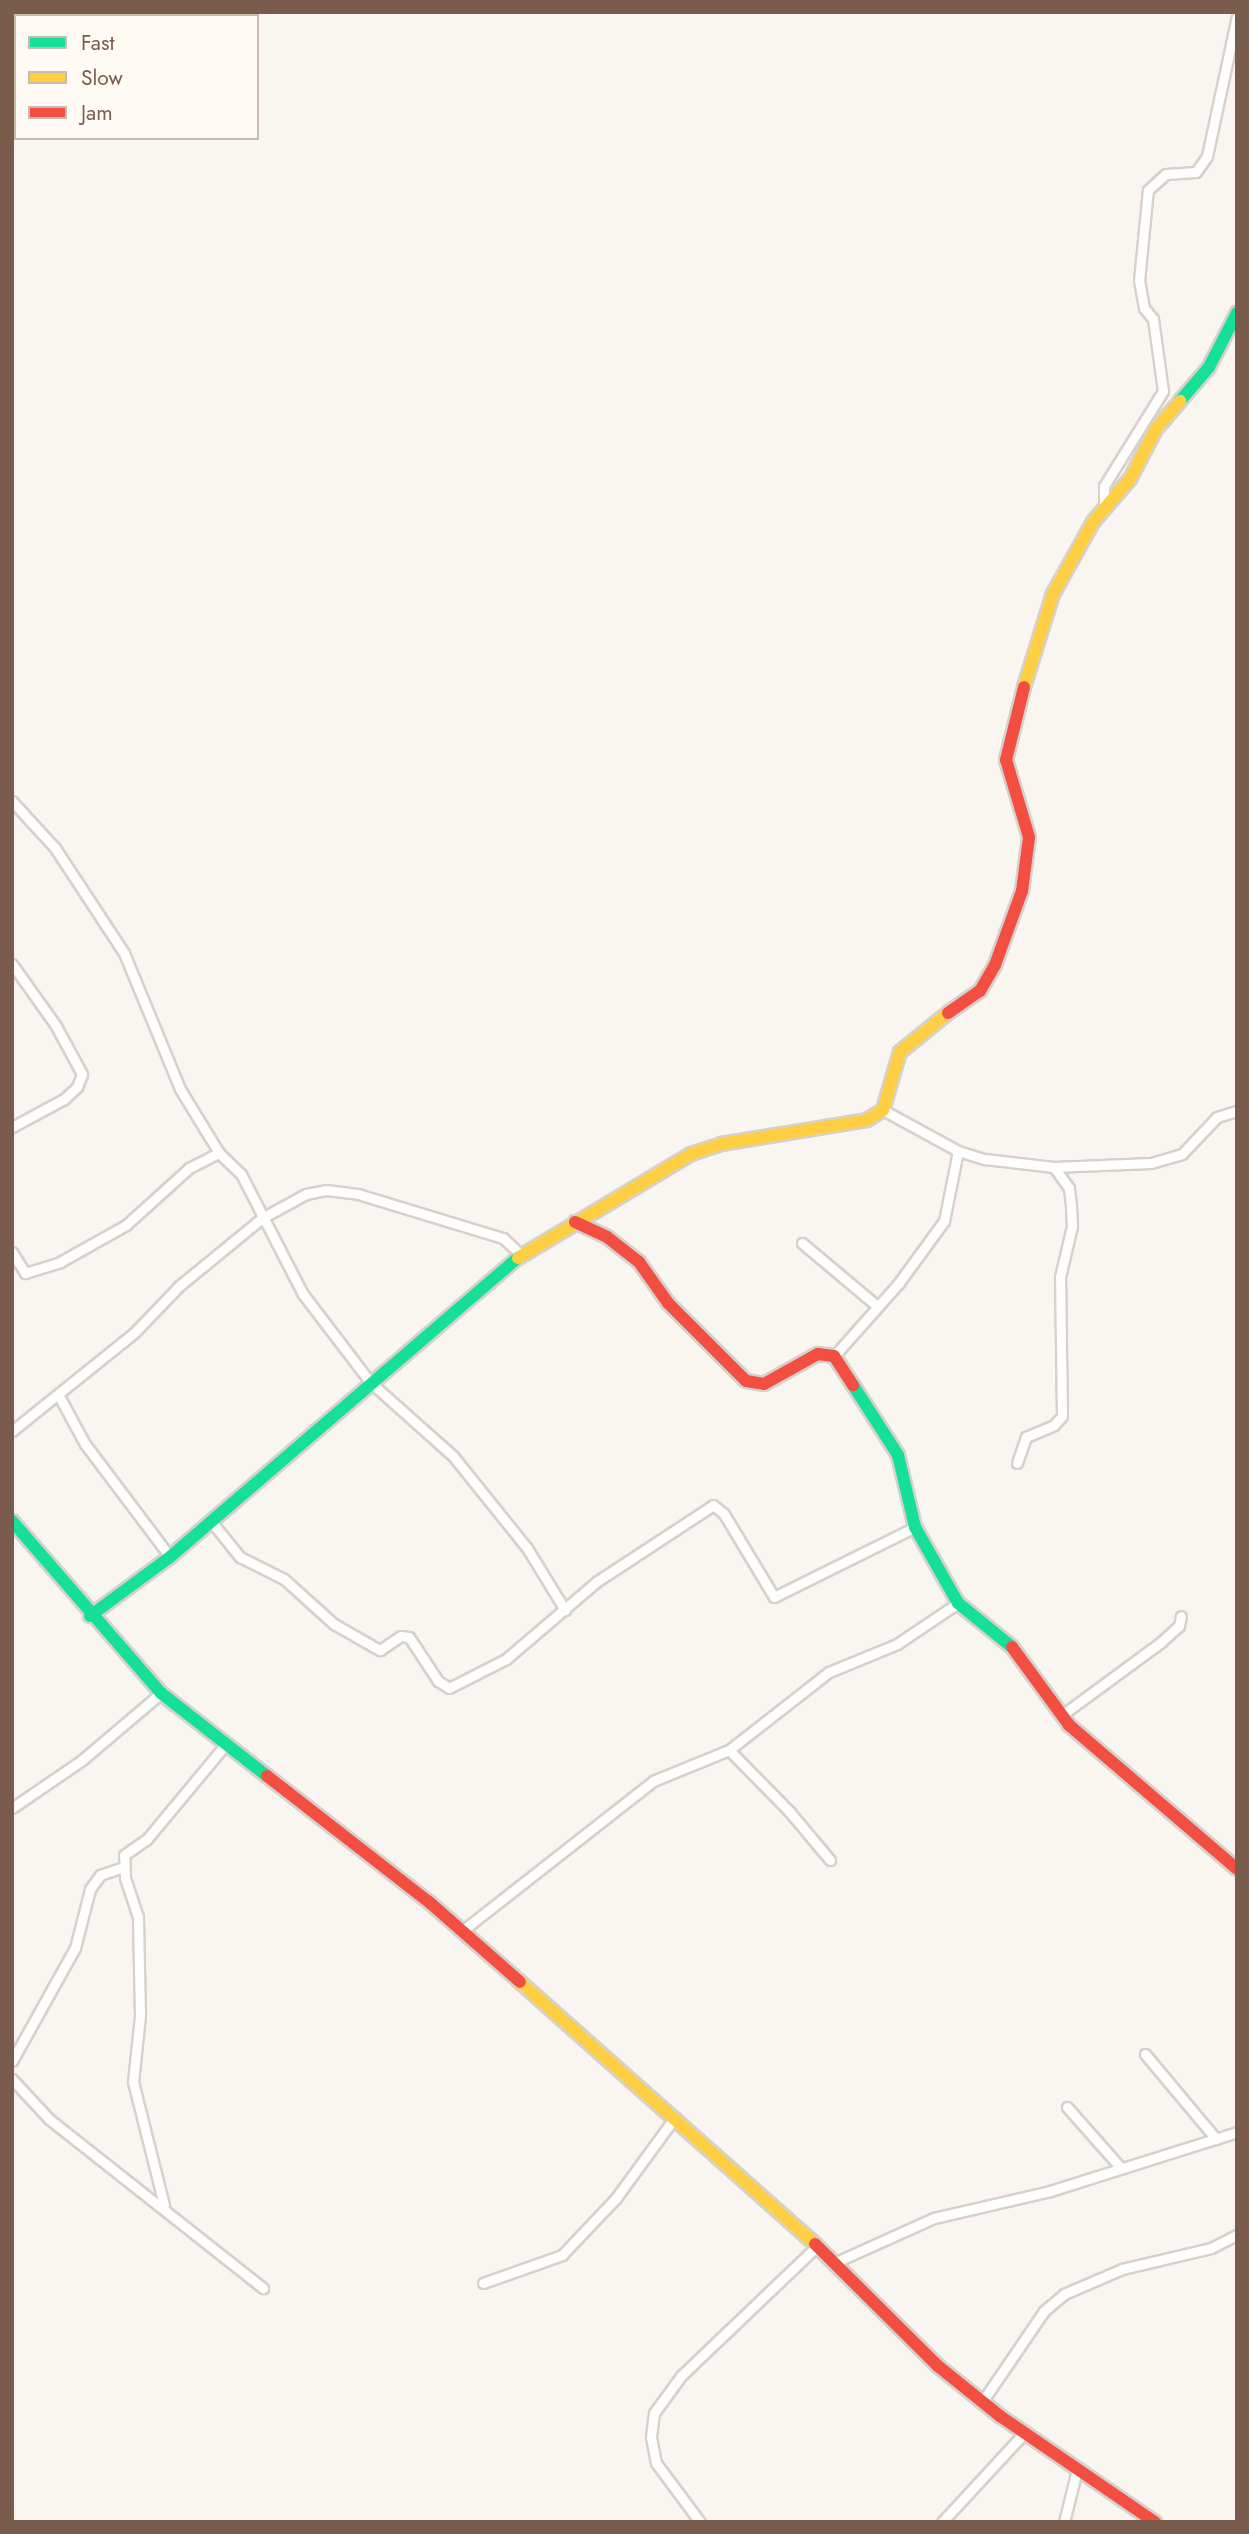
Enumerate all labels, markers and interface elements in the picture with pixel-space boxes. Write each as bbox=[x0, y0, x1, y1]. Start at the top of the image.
legend bbox=[14, 14, 259, 140]
text: Fast bbox=[81, 28, 114, 58]
text: Slow bbox=[81, 63, 123, 93]
text: Jam bbox=[81, 98, 113, 128]

